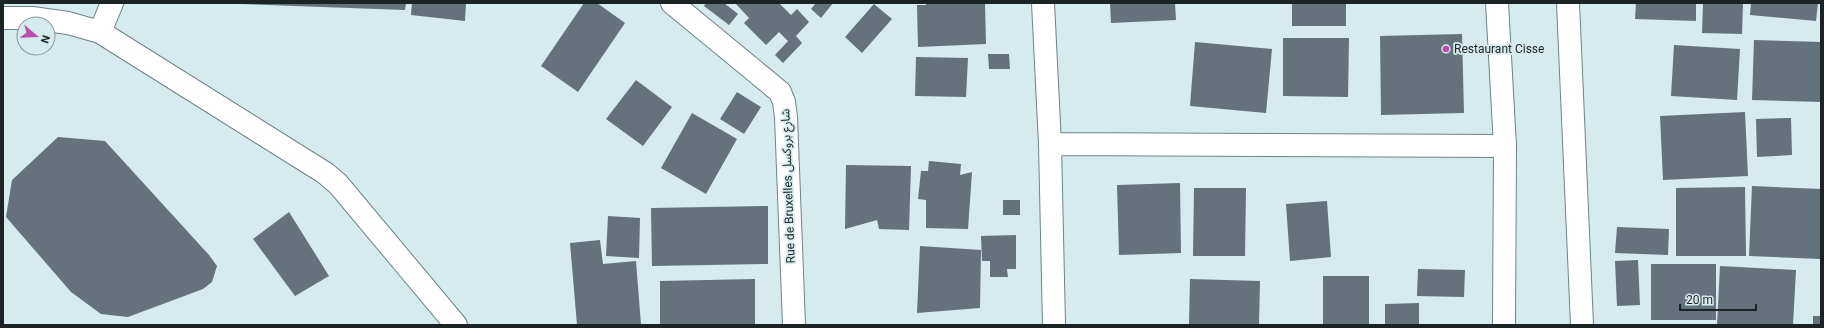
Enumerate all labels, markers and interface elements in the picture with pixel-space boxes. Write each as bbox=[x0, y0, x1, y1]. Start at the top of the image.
north arrow bbox=[16, 16, 56, 56]
text: N bbox=[37, 33, 52, 45]
place label: Restaurant Cisse bbox=[1454, 42, 1544, 56]
marker: Restaurant Cisse bbox=[1441, 44, 1451, 54]
street label: Rue de Bruxelles شارع بروكسل bbox=[778, 108, 800, 264]
scale bar bbox=[1680, 286, 1756, 312]
text: 20 m bbox=[1686, 293, 1713, 307]

